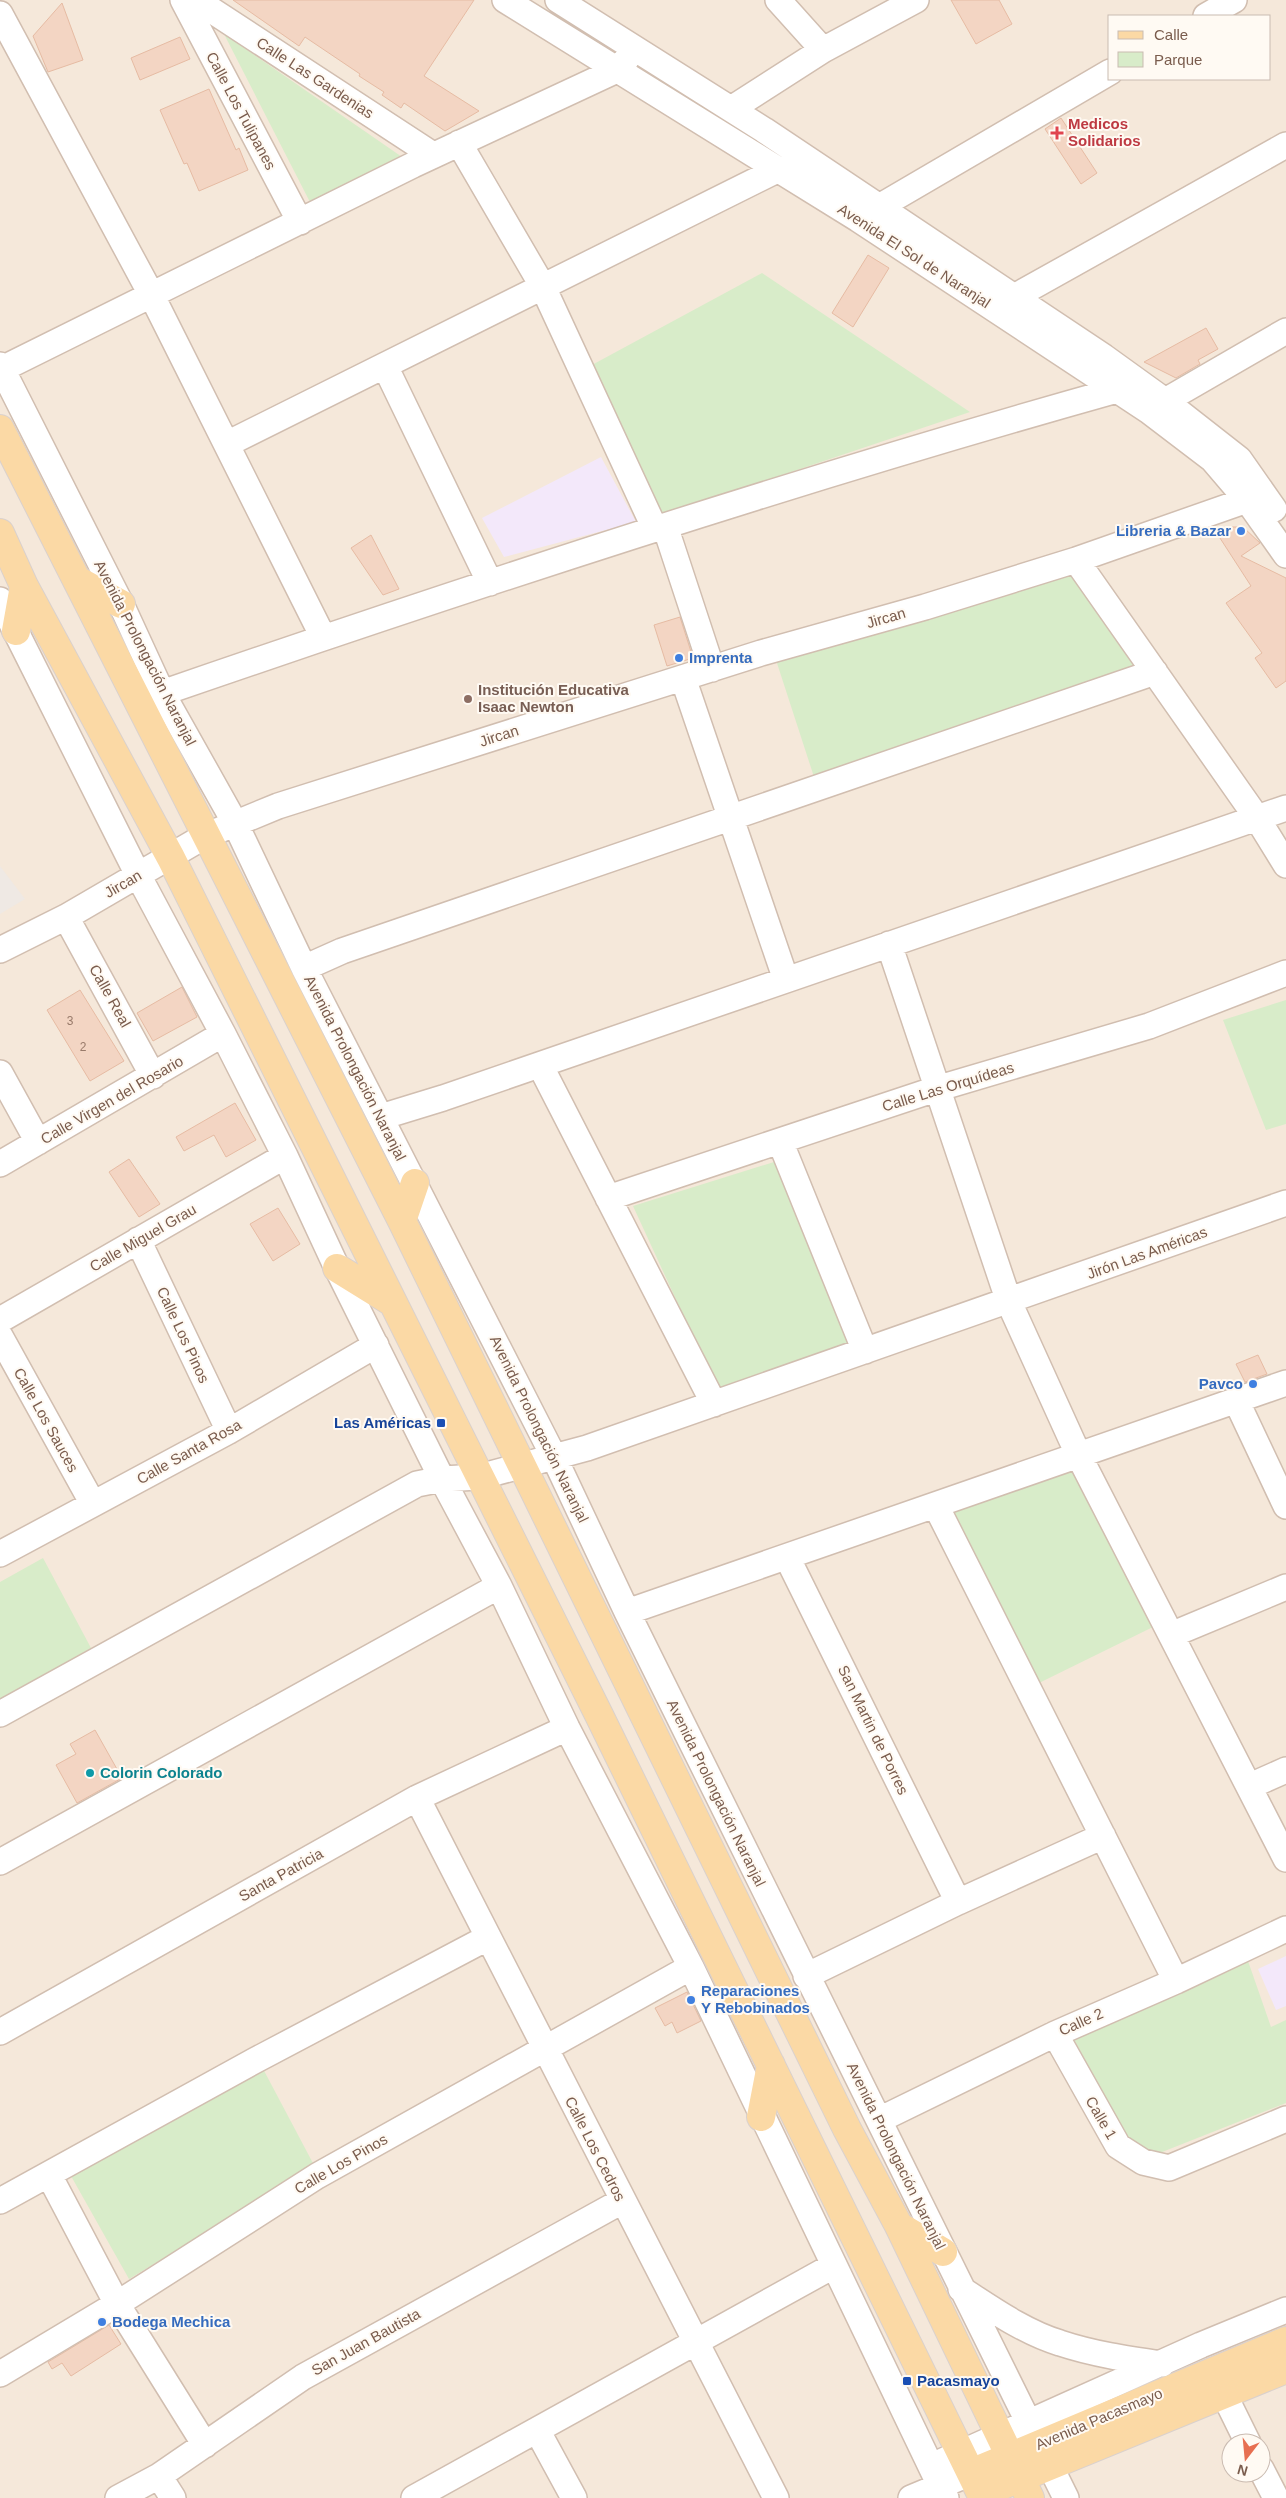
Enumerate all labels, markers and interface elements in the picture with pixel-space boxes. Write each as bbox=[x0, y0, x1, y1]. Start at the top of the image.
legend bbox=[1108, 15, 1271, 80]
text: Calle bbox=[1154, 26, 1188, 43]
street label: Calle Las Gardenias bbox=[254, 33, 377, 122]
street label: Calle Los Tulipanes bbox=[203, 49, 280, 173]
text: Parque bbox=[1154, 51, 1202, 68]
place label: Medicos Solidarios bbox=[1068, 115, 1141, 149]
marker: Medicos Solidarios bbox=[1050, 126, 1064, 140]
street label: Avenida El Sol de Naranjal bbox=[835, 200, 994, 311]
place label: Libreria & Bazar bbox=[1116, 522, 1231, 539]
marker: Libreria & Bazar bbox=[1235, 525, 1247, 537]
street label: Avenida Prolongación Naranjal bbox=[91, 557, 200, 748]
street label: Jircan bbox=[864, 604, 907, 631]
place label: Imprenta bbox=[689, 649, 753, 666]
marker: Imprenta bbox=[673, 652, 685, 664]
place label: Institución Educativa Isaac Newton bbox=[478, 681, 630, 715]
marker: Institución Educativa Isaac Newton bbox=[462, 693, 474, 705]
street label: Jircan bbox=[477, 721, 521, 750]
street label: Jircan bbox=[101, 866, 144, 901]
street label: Calle Real bbox=[86, 961, 135, 1030]
street label: Avenida Prolongación Naranjal bbox=[301, 972, 410, 1163]
house number: 3 bbox=[67, 1014, 74, 1028]
house number: 2 bbox=[80, 1040, 87, 1054]
street label: Calle Virgen del Rosario bbox=[38, 1052, 186, 1147]
street label: Calle Las Orquídeas bbox=[880, 1058, 1016, 1115]
street label: Calle Miguel Grau bbox=[87, 1200, 199, 1275]
street label: Jirón Las Américas bbox=[1084, 1223, 1209, 1282]
street label: Calle Los Pinos bbox=[154, 1284, 213, 1386]
street label: Avenida Prolongación Naranjal bbox=[487, 1333, 592, 1525]
street label: Calle Los Sauces bbox=[11, 1365, 82, 1475]
place label: Pavco bbox=[1199, 1375, 1243, 1392]
marker: Pavco bbox=[1247, 1378, 1259, 1390]
place label: Las Américas bbox=[334, 1414, 431, 1431]
street label: Calle Santa Rosa bbox=[134, 1416, 245, 1487]
marker: Las Américas bbox=[435, 1417, 447, 1429]
street label: San Martin de Porres bbox=[835, 1662, 912, 1797]
street label: Avenida Prolongación Naranjal bbox=[664, 1697, 769, 1889]
place label: Colorin Colorado bbox=[100, 1764, 223, 1781]
marker: Colorin Colorado bbox=[84, 1767, 96, 1779]
street label: Santa Patricia bbox=[236, 1844, 326, 1905]
place label: Reparaciones Y Rebobinados bbox=[701, 1982, 810, 2016]
marker: Reparaciones Y Rebobinados bbox=[685, 1994, 697, 2006]
street label: Calle 2 bbox=[1056, 2004, 1106, 2039]
street label: Avenida Prolongación Naranjal bbox=[844, 2060, 949, 2252]
street label: Calle 1 bbox=[1082, 2093, 1120, 2142]
street label: Calle Los Cedros bbox=[562, 2094, 629, 2204]
street label: Calle Los Pinos bbox=[291, 2130, 390, 2197]
street label: San Juan Bautista bbox=[308, 2304, 424, 2379]
place label: Bodega Mechica bbox=[112, 2313, 231, 2330]
marker: Bodega Mechica bbox=[96, 2316, 108, 2328]
place label: Pacasmayo bbox=[917, 2372, 1000, 2389]
marker: Pacasmayo bbox=[901, 2375, 913, 2387]
street label: Avenida Pacasmayo bbox=[1033, 2384, 1165, 2453]
north arrow bbox=[1221, 2433, 1271, 2483]
text: N bbox=[1235, 2461, 1249, 2480]

